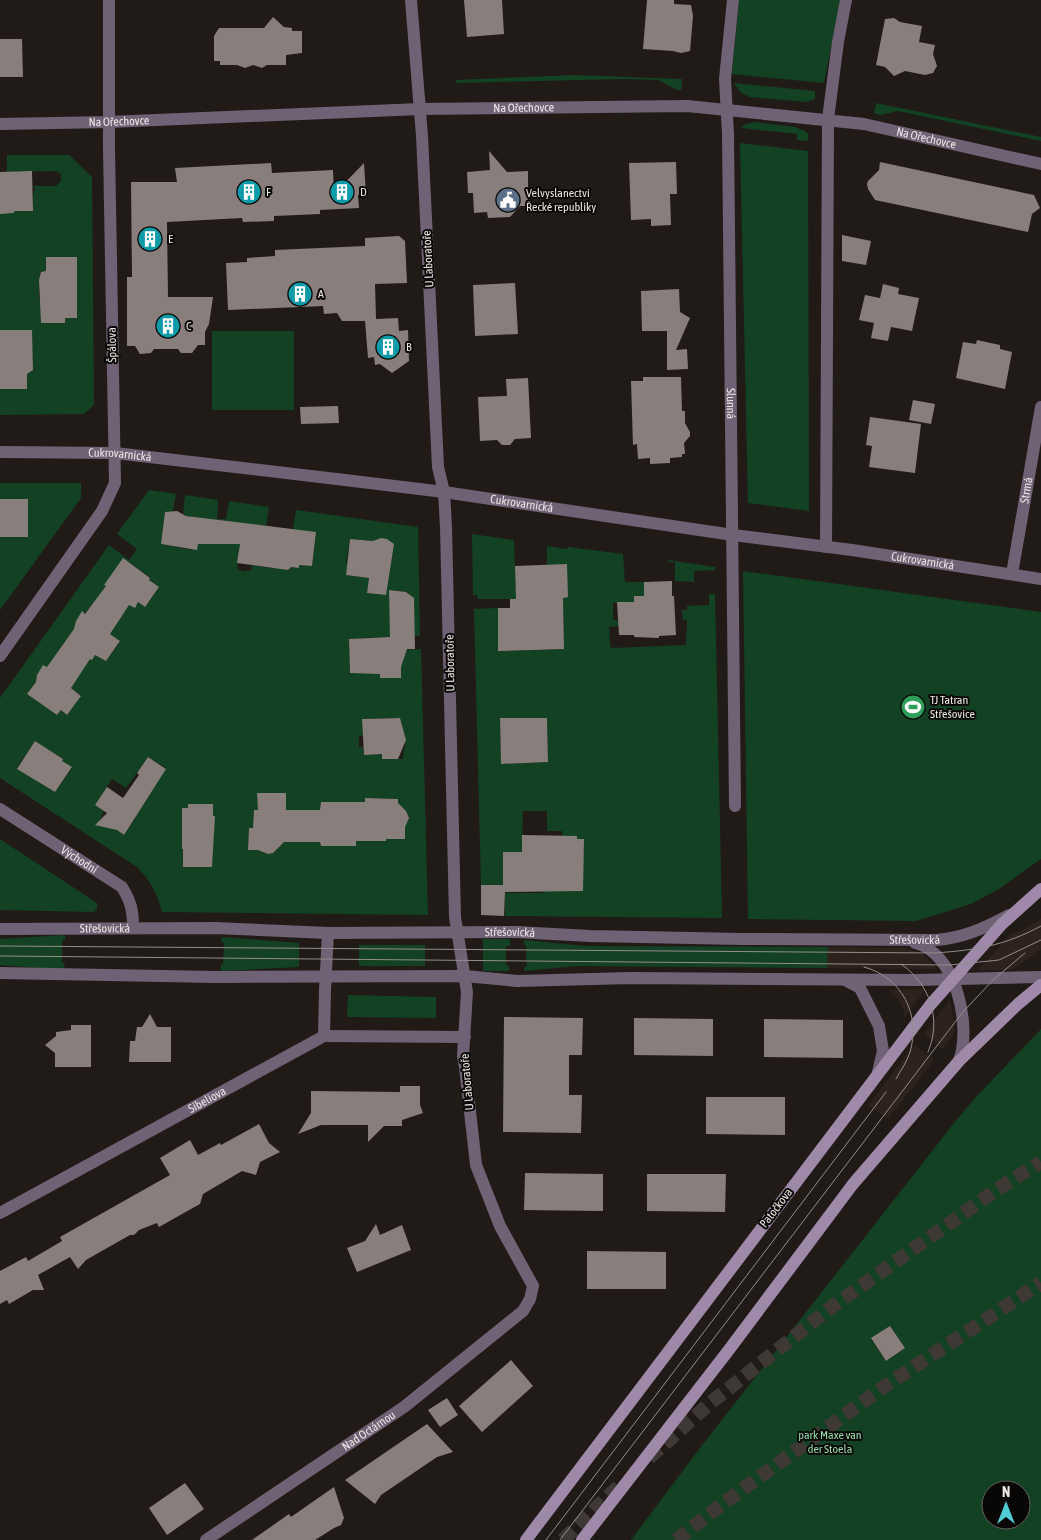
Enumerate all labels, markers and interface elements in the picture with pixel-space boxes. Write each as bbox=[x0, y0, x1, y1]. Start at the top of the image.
street label: Na Ořechovce bbox=[493, 100, 554, 115]
street label: Na Ořechovce bbox=[88, 113, 150, 129]
street label: Na Ořechovce bbox=[895, 125, 957, 152]
building icon: F bbox=[236, 179, 262, 205]
building icon: D bbox=[329, 179, 355, 205]
place label: F bbox=[266, 185, 271, 199]
place label: D bbox=[360, 185, 367, 199]
place label: Velvyslanectví Řecké republiky bbox=[526, 186, 596, 214]
public building icon: Velvyslanectví Řecké republiky bbox=[495, 187, 521, 213]
building icon: E bbox=[137, 226, 163, 252]
street label: U Laboratoře bbox=[420, 230, 436, 288]
place label: E bbox=[168, 232, 173, 246]
building icon: A bbox=[287, 281, 313, 307]
place label: A bbox=[318, 287, 324, 301]
building icon: C bbox=[155, 313, 181, 339]
place label: C bbox=[186, 319, 192, 333]
street label: Špálova bbox=[105, 327, 119, 363]
building icon: B bbox=[375, 334, 401, 360]
place label: B bbox=[406, 340, 412, 354]
street label: Slunná bbox=[724, 388, 738, 419]
street label: Cukrovarnická bbox=[88, 446, 152, 464]
street label: Strmá bbox=[1017, 476, 1036, 504]
street label: Cukrovarnická bbox=[489, 492, 554, 515]
street label: Cukrovarnická bbox=[890, 549, 955, 573]
street label: U Laboratoře bbox=[443, 634, 457, 692]
place label: TJ Tatran Střešovice bbox=[930, 693, 975, 721]
sports icon: TJ Tatran Střešovice bbox=[900, 694, 926, 720]
street label: Východní bbox=[58, 843, 100, 877]
street label: Střešovická bbox=[80, 921, 130, 936]
street label: Střešovická bbox=[485, 925, 535, 940]
street label: Střešovická bbox=[890, 933, 941, 947]
street label: U Laboratoře bbox=[458, 1053, 476, 1111]
street label: Sibeliova bbox=[186, 1084, 228, 1116]
street label: Patočkova bbox=[757, 1186, 795, 1230]
street label: Nad Octárnou bbox=[339, 1408, 398, 1454]
park label: park Maxe van der Stoela bbox=[798, 1428, 862, 1456]
north arrow bbox=[981, 1480, 1031, 1530]
text: N bbox=[1002, 1484, 1010, 1500]

